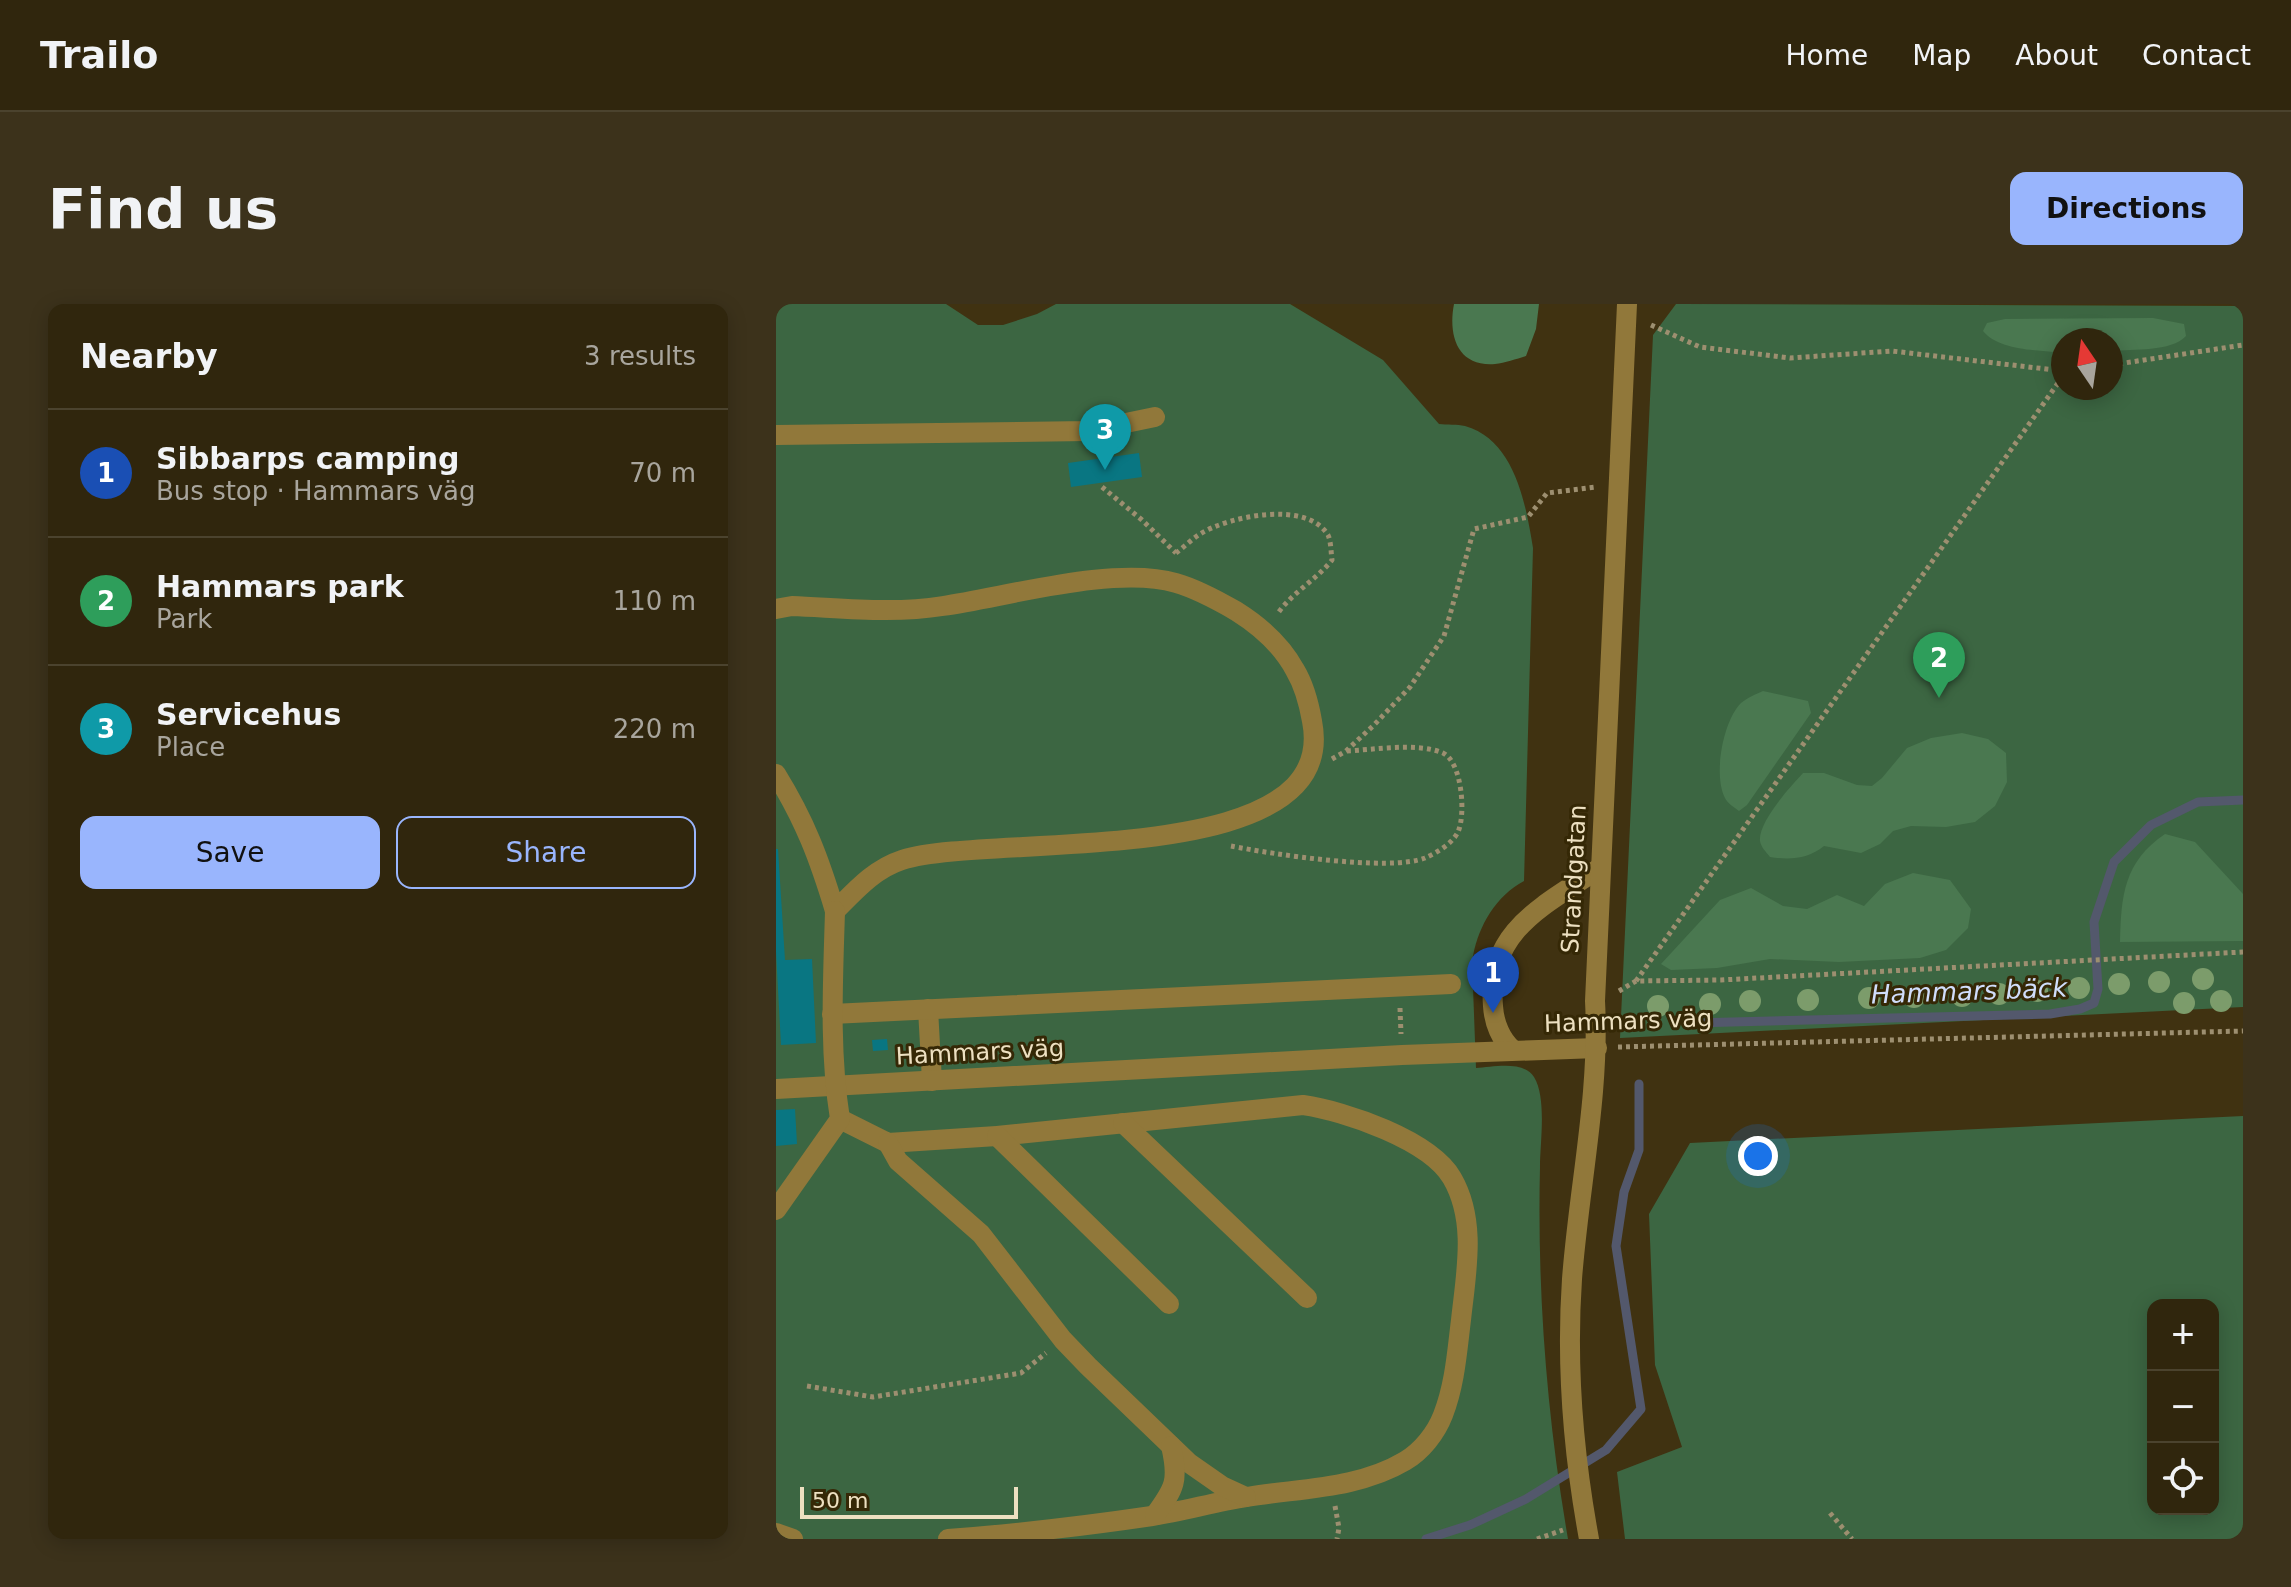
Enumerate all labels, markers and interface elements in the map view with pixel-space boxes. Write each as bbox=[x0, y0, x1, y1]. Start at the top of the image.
text: Trailo bbox=[40, 33, 158, 77]
text: Home bbox=[1785, 39, 1868, 72]
text: Map bbox=[1912, 39, 1971, 72]
text: About bbox=[2015, 39, 2098, 72]
text: Contact bbox=[2142, 39, 2251, 72]
button: Directions bbox=[2010, 172, 2243, 245]
text: Find us bbox=[48, 176, 278, 241]
north arrow bbox=[2051, 328, 2123, 400]
text: Nearby bbox=[80, 336, 218, 376]
text: 3 results bbox=[584, 341, 696, 371]
pin: 3 bbox=[1079, 404, 1131, 470]
text: Sibbarps camping bbox=[156, 441, 460, 476]
text: 1 bbox=[97, 458, 115, 488]
text: 70 m bbox=[629, 458, 696, 488]
text: Bus stop · Hammars väg bbox=[156, 476, 475, 506]
text: Hammars park bbox=[156, 569, 404, 604]
text: 2 bbox=[97, 586, 115, 616]
text: 110 m bbox=[613, 586, 696, 616]
text: Park bbox=[156, 604, 212, 634]
pin: 2 bbox=[1913, 632, 1965, 698]
text: Servicehus bbox=[156, 697, 341, 732]
text: 3 bbox=[97, 714, 115, 744]
text: 220 m bbox=[613, 714, 696, 744]
text: Place bbox=[156, 732, 225, 762]
street label: Strandgatan bbox=[1556, 804, 1592, 954]
button: Save bbox=[80, 816, 380, 889]
button: Share bbox=[396, 816, 696, 889]
pin: 1 bbox=[1467, 947, 1519, 1013]
water label: Hammars bäck bbox=[1870, 973, 2069, 1009]
street label: Hammars väg bbox=[1543, 1004, 1713, 1038]
street label: Hammars väg bbox=[895, 1034, 1065, 1070]
your location bbox=[1738, 1136, 1778, 1176]
map controls bbox=[2147, 1299, 2219, 1515]
button: + bbox=[2147, 1299, 2219, 1371]
button: − bbox=[2147, 1371, 2219, 1443]
button: locate bbox=[2147, 1443, 2219, 1515]
scale bar bbox=[800, 1483, 1018, 1519]
text: 50 m bbox=[812, 1488, 868, 1513]

